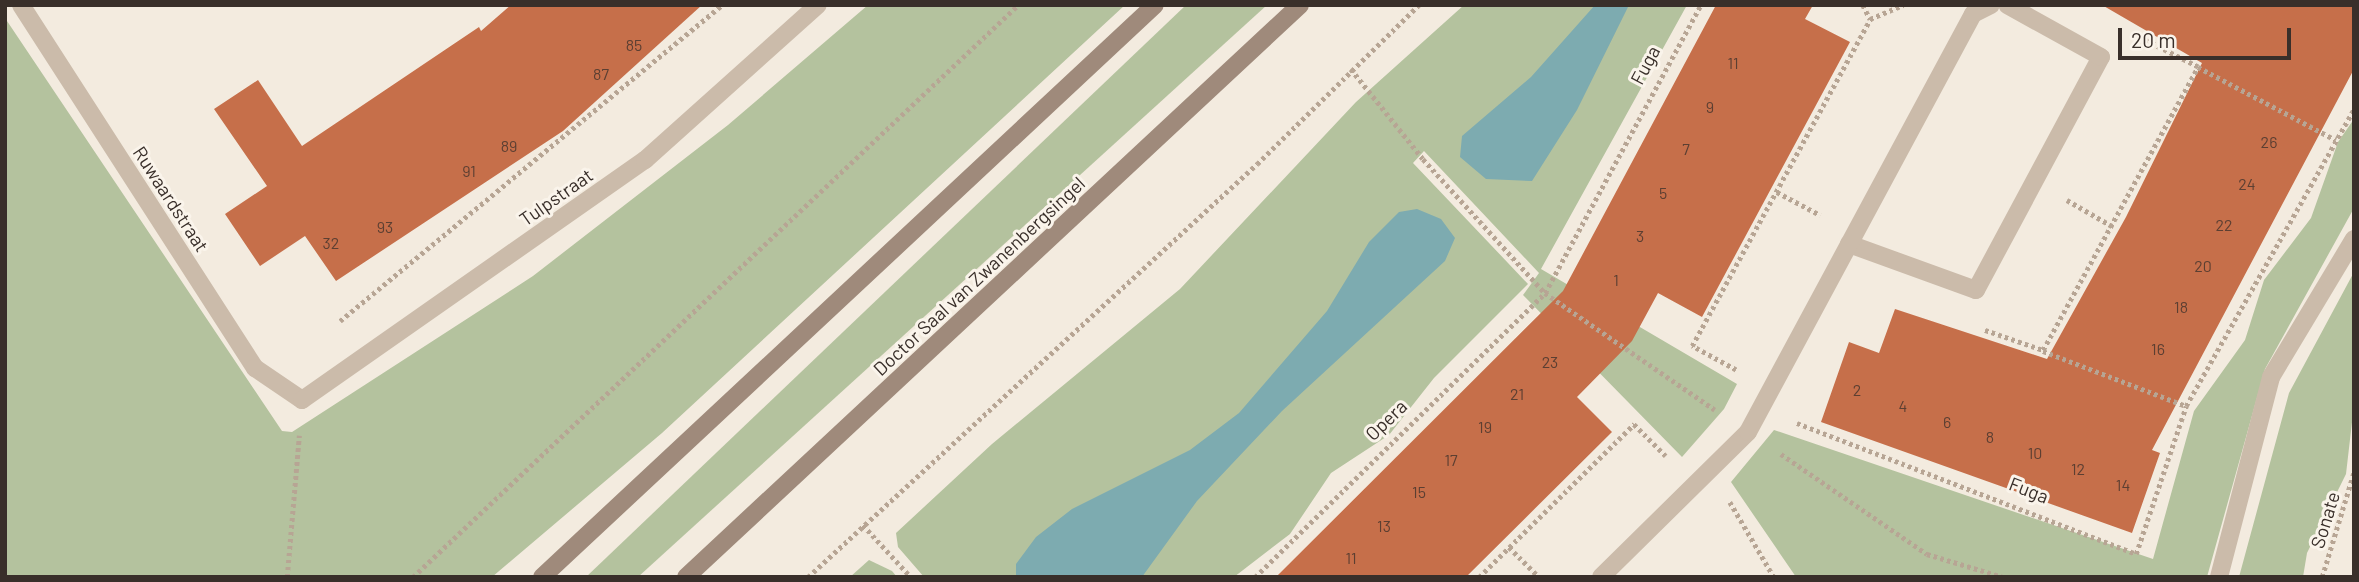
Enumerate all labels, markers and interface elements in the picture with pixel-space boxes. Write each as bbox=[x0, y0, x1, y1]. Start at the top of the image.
scale bar bbox=[2121, 14, 2294, 58]
text: 20 m bbox=[2131, 27, 2176, 52]
house number: 85 bbox=[626, 35, 642, 55]
street label: Fuga bbox=[1625, 42, 1665, 88]
house number: 11 bbox=[1727, 53, 1739, 73]
house number: 87 bbox=[593, 64, 609, 84]
house number: 9 bbox=[1706, 97, 1714, 117]
house number: 26 bbox=[2261, 132, 2277, 152]
house number: 89 bbox=[501, 136, 517, 156]
house number: 7 bbox=[1682, 139, 1690, 159]
street label: Ruwaardstraat bbox=[128, 142, 214, 256]
house number: 91 bbox=[462, 161, 476, 181]
street label: Tulpstraat bbox=[515, 164, 597, 230]
street label: Doctor Saal van Zwanenbergsingel bbox=[868, 172, 1090, 380]
house number: 24 bbox=[2238, 174, 2256, 194]
house number: 5 bbox=[1659, 183, 1667, 203]
house number: 22 bbox=[2215, 215, 2233, 235]
house number: 93 bbox=[377, 217, 393, 237]
house number: 3 bbox=[1636, 226, 1644, 246]
house number: 32 bbox=[323, 233, 339, 253]
house number: 20 bbox=[2194, 256, 2212, 276]
house number: 1 bbox=[1613, 270, 1619, 290]
house number: 18 bbox=[2174, 297, 2188, 317]
house number: 16 bbox=[2151, 339, 2165, 359]
house number: 23 bbox=[1542, 352, 1558, 372]
house number: 2 bbox=[1853, 380, 1861, 400]
house number: 21 bbox=[1510, 384, 1524, 404]
street label: Opera bbox=[1360, 395, 1412, 445]
house number: 4 bbox=[1899, 396, 1907, 416]
house number: 6 bbox=[1943, 412, 1951, 432]
house number: 19 bbox=[1478, 417, 1492, 437]
house number: 8 bbox=[1986, 427, 1994, 447]
house number: 10 bbox=[2028, 443, 2042, 463]
house number: 17 bbox=[1444, 450, 1458, 470]
house number: 12 bbox=[2071, 459, 2085, 479]
street label: Fuga bbox=[2006, 472, 2052, 508]
house number: 14 bbox=[2116, 475, 2130, 495]
house number: 15 bbox=[1412, 482, 1426, 502]
street label: Sonate bbox=[2306, 489, 2344, 551]
house number: 13 bbox=[1377, 516, 1391, 536]
house number: 11 bbox=[1345, 548, 1357, 568]

